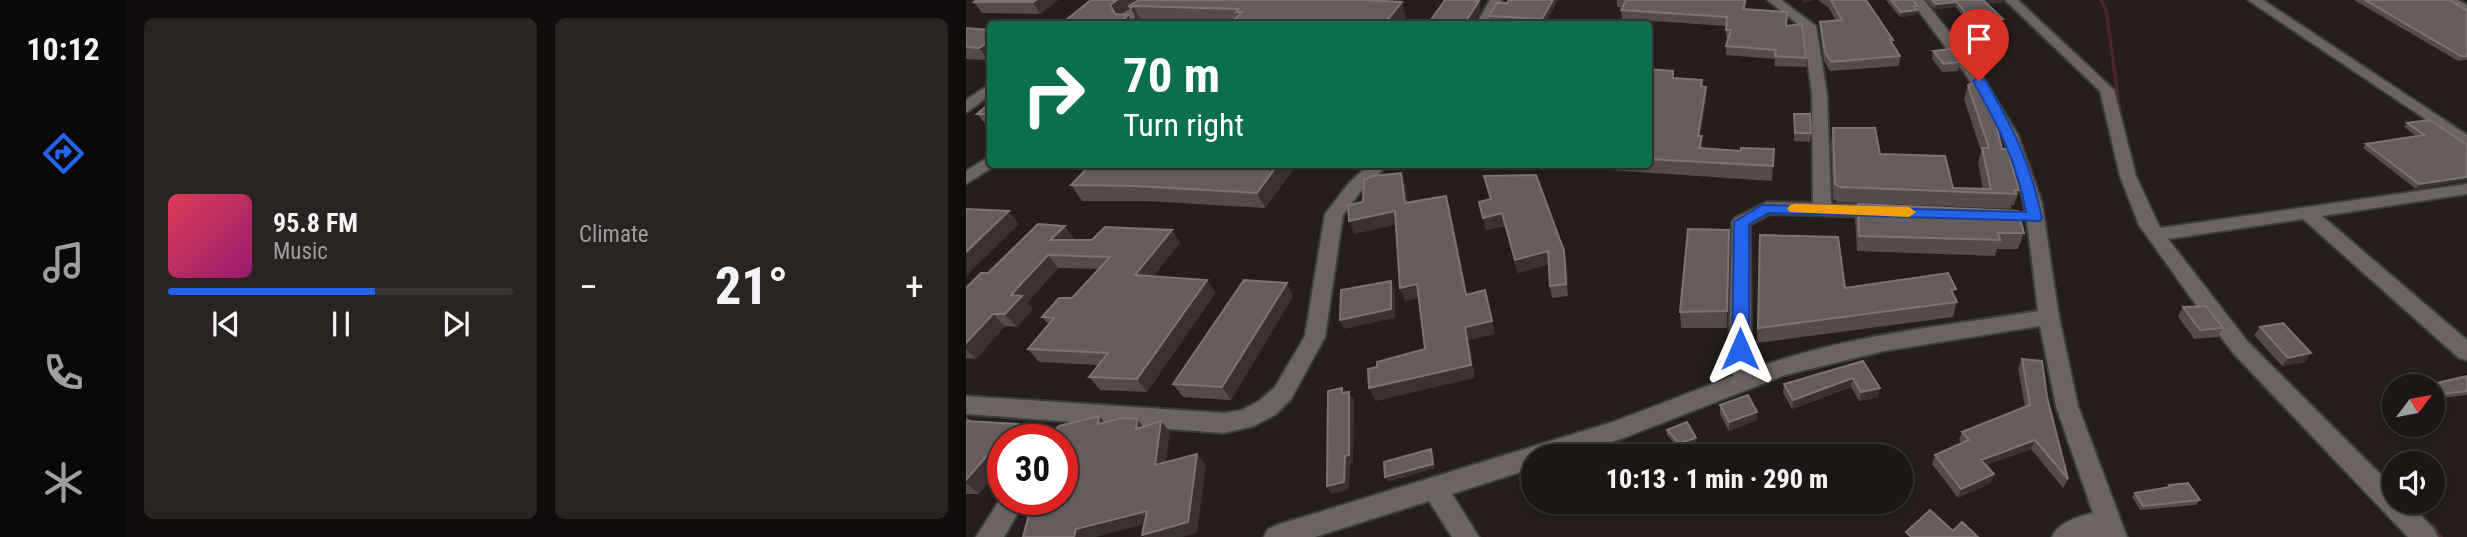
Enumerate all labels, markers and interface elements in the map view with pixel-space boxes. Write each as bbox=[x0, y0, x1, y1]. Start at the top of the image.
pin bbox=[1949, 9, 2009, 81]
icon: arrive bbox=[1960, 20, 1998, 58]
text: 10:12 bbox=[26, 30, 100, 68]
text: 70 m bbox=[1123, 47, 1220, 104]
icon: right bbox=[1008, 49, 1099, 140]
text: Turn right bbox=[1123, 106, 1244, 144]
icon: directions bbox=[39, 129, 88, 178]
text: 95.8 FM bbox=[273, 208, 358, 238]
text: Climate bbox=[579, 221, 649, 248]
icon: music bbox=[39, 238, 88, 287]
text: Music bbox=[273, 238, 328, 265]
text: 21° bbox=[715, 256, 788, 317]
text: − bbox=[579, 265, 598, 309]
text: + bbox=[905, 265, 924, 309]
icon: previous bbox=[207, 305, 245, 343]
icon: pause bbox=[322, 305, 360, 343]
icon: next bbox=[437, 305, 475, 343]
position arrow bbox=[1703, 312, 1777, 386]
icon: phone bbox=[39, 348, 88, 397]
north arrow bbox=[2382, 374, 2445, 438]
map controls bbox=[2382, 374, 2445, 514]
speed limit sign: 30 bbox=[987, 424, 1078, 515]
button: sound bbox=[2382, 451, 2445, 514]
icon: climate bbox=[39, 458, 88, 507]
text: 10:13 · 1 min · 290 m bbox=[1606, 464, 1828, 494]

